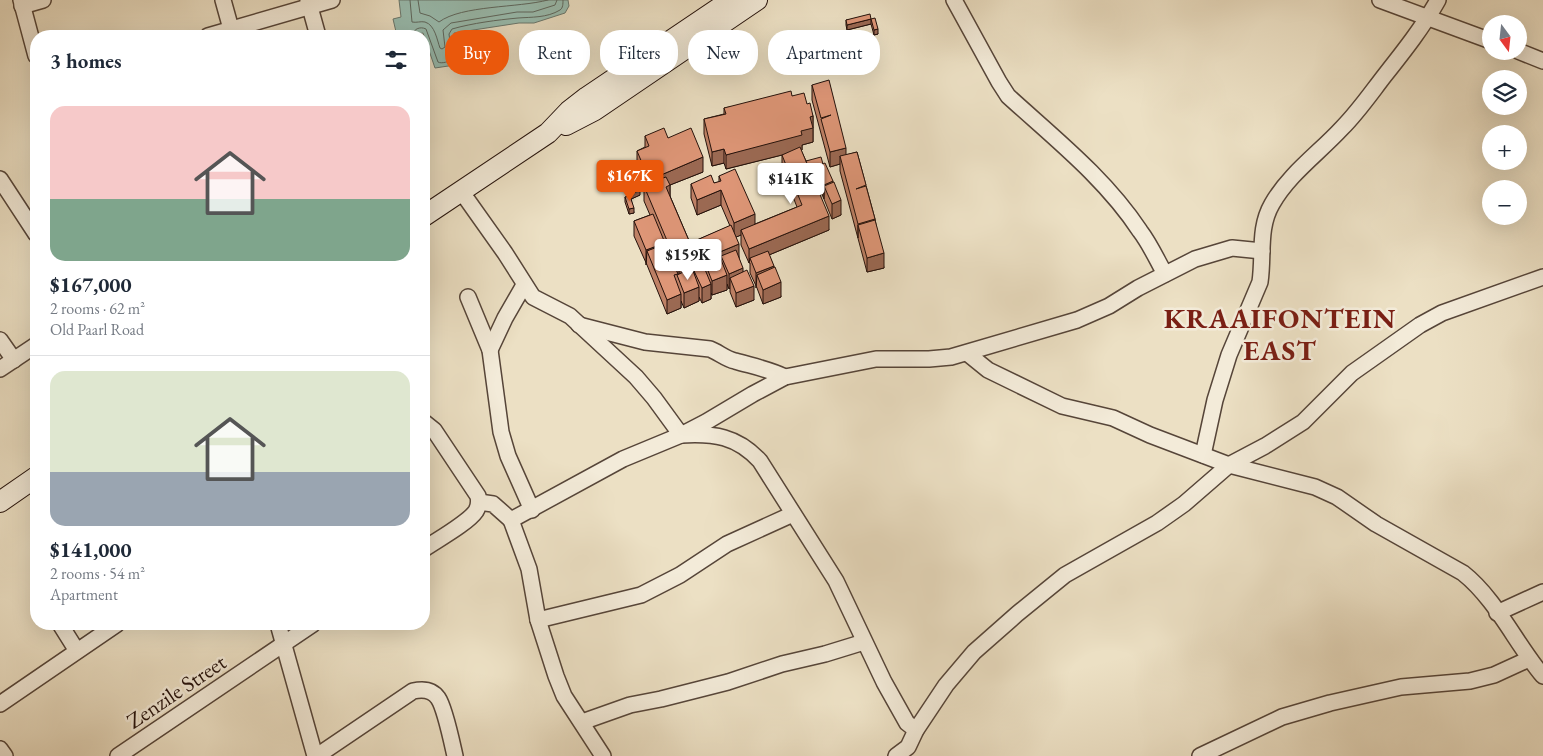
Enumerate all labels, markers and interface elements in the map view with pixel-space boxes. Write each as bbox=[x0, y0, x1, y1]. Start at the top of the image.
north arrow bbox=[1482, 15, 1528, 60]
map controls bbox=[1482, 15, 1527, 225]
chip: Buy bbox=[445, 30, 509, 75]
chip: Rent bbox=[519, 30, 590, 75]
chip: Filters bbox=[600, 30, 678, 75]
chip: New bbox=[688, 30, 758, 75]
chip: Apartment bbox=[768, 30, 880, 75]
icon: filters bbox=[382, 46, 410, 74]
text: 3 homes bbox=[50, 47, 122, 74]
button: layers bbox=[1482, 70, 1527, 115]
button: + bbox=[1482, 125, 1527, 170]
icon: home bbox=[185, 138, 275, 228]
pin: $167K bbox=[595, 160, 665, 202]
pin: $141K bbox=[756, 162, 826, 205]
text: $167K bbox=[608, 165, 652, 186]
text: $141K bbox=[769, 168, 813, 189]
button: − bbox=[1482, 180, 1527, 225]
pin: $159K bbox=[653, 238, 723, 281]
text: $159K bbox=[666, 244, 710, 265]
text: $167,000 bbox=[50, 271, 132, 298]
text: 2 rooms · 62 m² bbox=[50, 298, 145, 319]
district label: KRAAIFONTEIN EAST bbox=[1164, 300, 1396, 368]
text: Old Paarl Road bbox=[50, 319, 144, 340]
icon: home bbox=[185, 404, 275, 494]
text: $141,000 bbox=[50, 536, 132, 563]
text: 2 rooms · 54 m² bbox=[50, 563, 145, 584]
text: Apartment bbox=[50, 584, 118, 605]
street label: Zenzile Street bbox=[121, 648, 232, 735]

